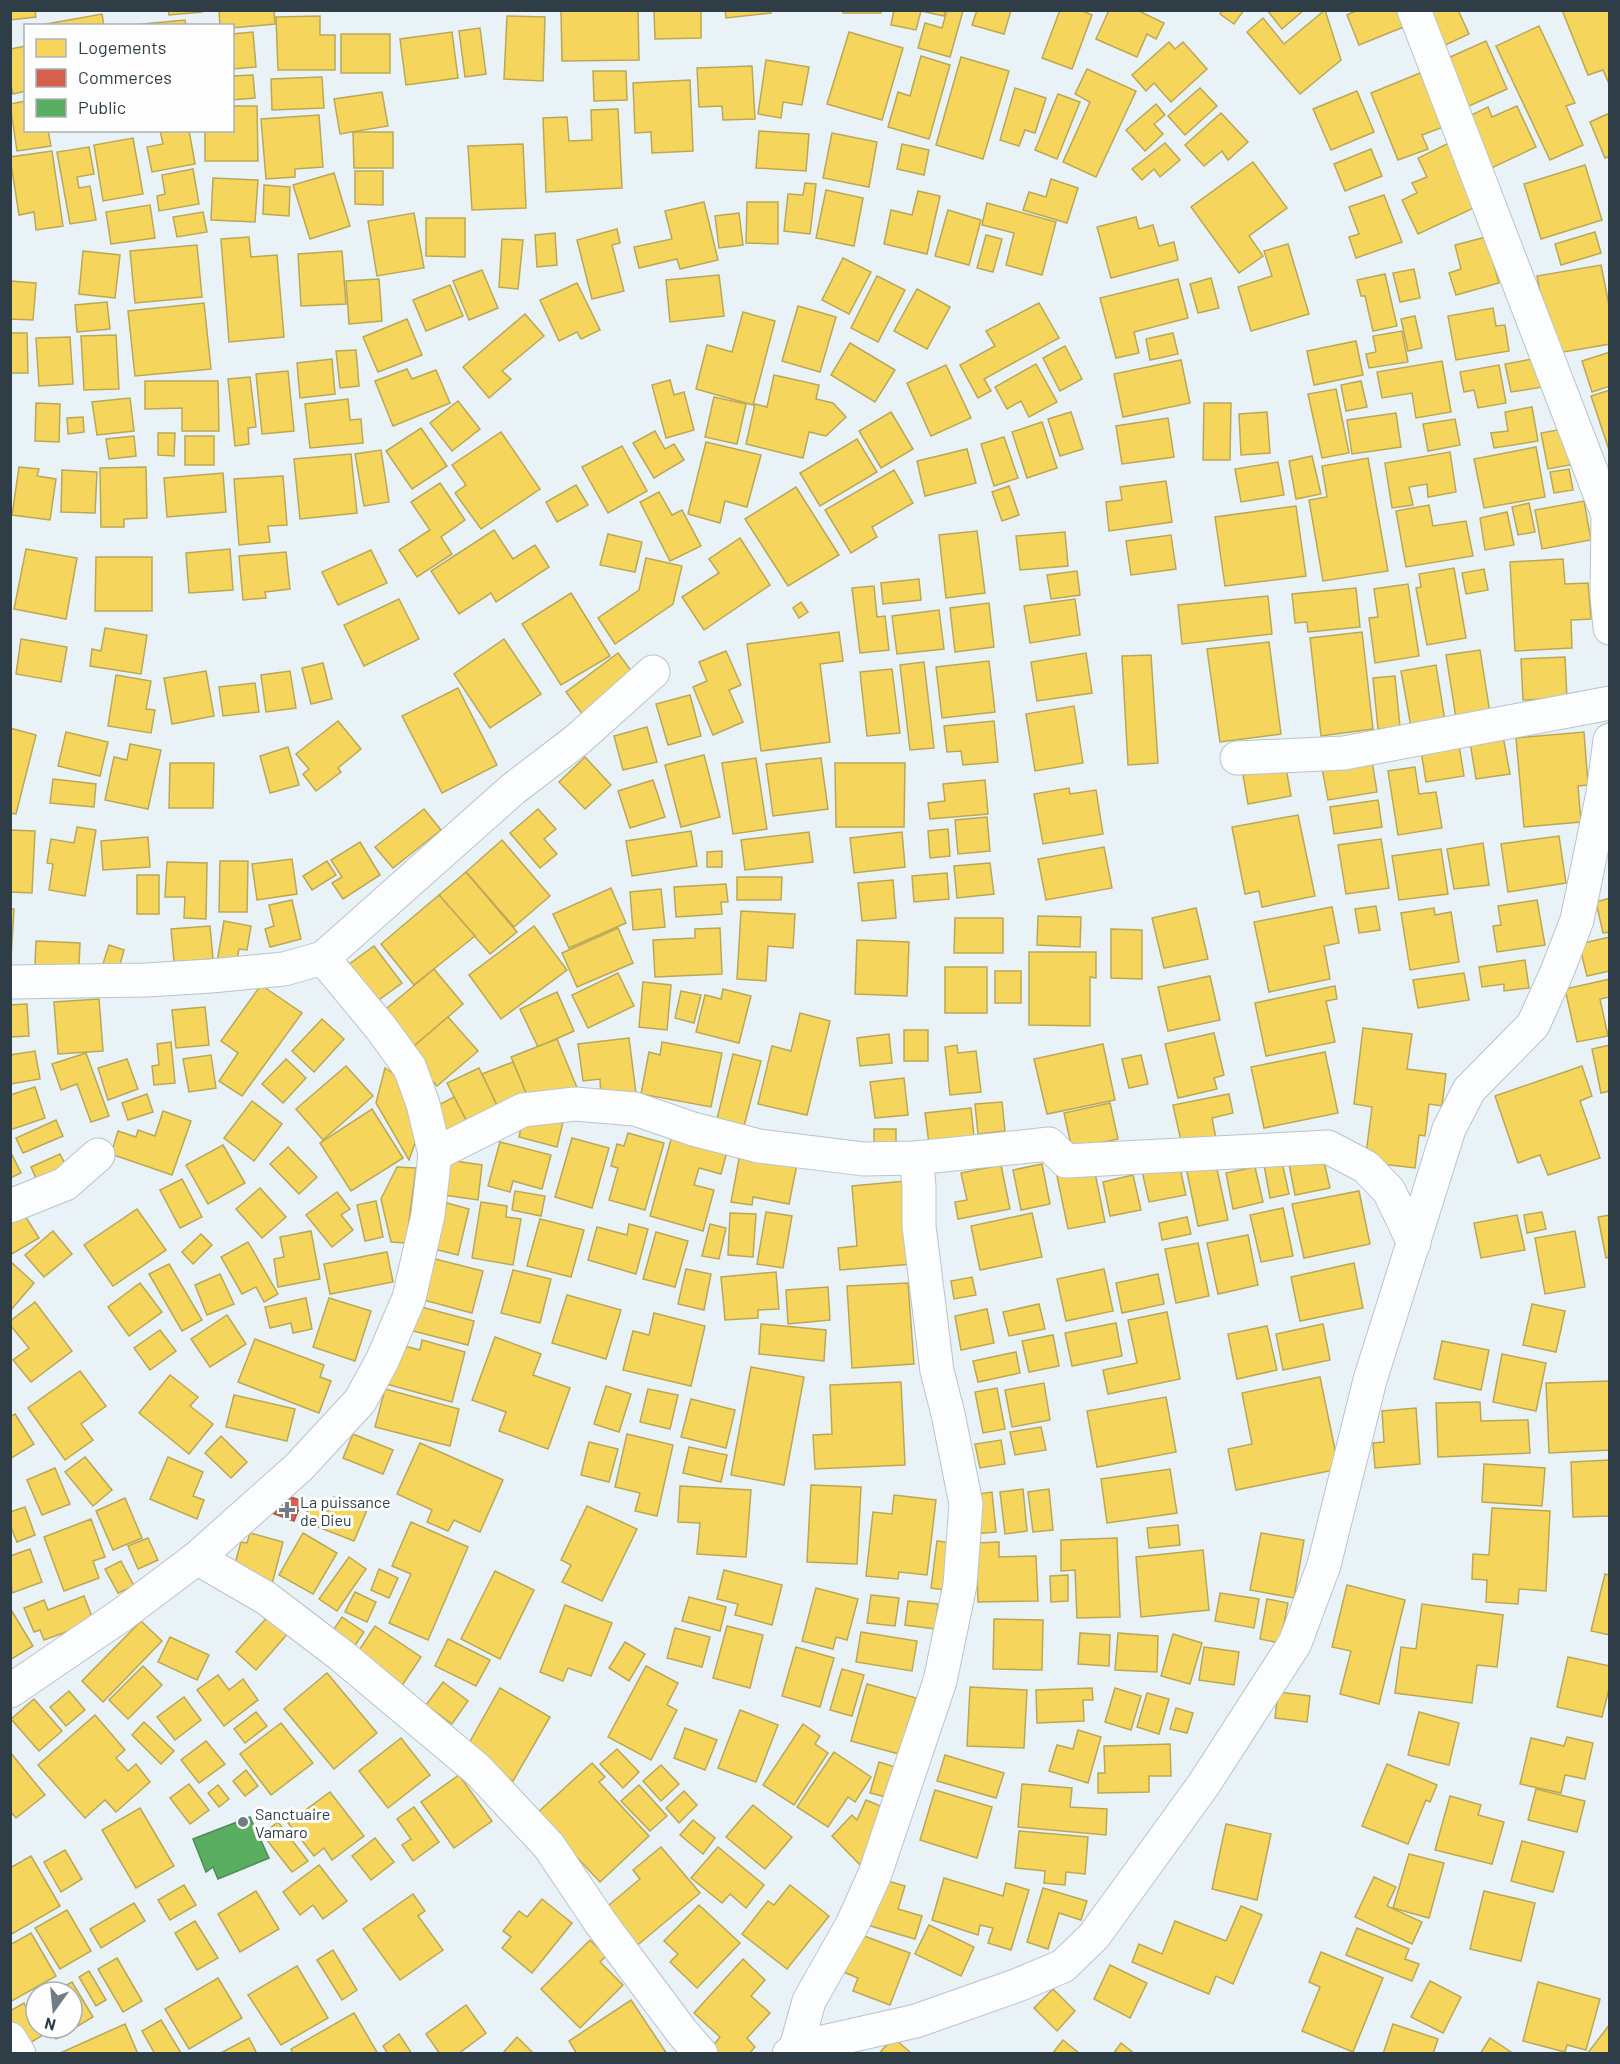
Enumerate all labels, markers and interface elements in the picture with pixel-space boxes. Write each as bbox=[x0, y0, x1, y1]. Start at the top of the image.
legend bbox=[24, 24, 234, 132]
text: Logements bbox=[78, 36, 167, 58]
text: Commerces bbox=[78, 66, 172, 88]
text: Public bbox=[78, 96, 126, 118]
place label: La puissance de Dieu bbox=[300, 1492, 391, 1529]
marker: La puissance de Dieu bbox=[278, 1501, 296, 1519]
place label: Sanctuaire Vamaro bbox=[255, 1804, 330, 1841]
marker: Sanctuaire Vamaro bbox=[236, 1815, 250, 1829]
north arrow bbox=[24, 1980, 84, 2040]
text: N bbox=[42, 2014, 58, 2036]

